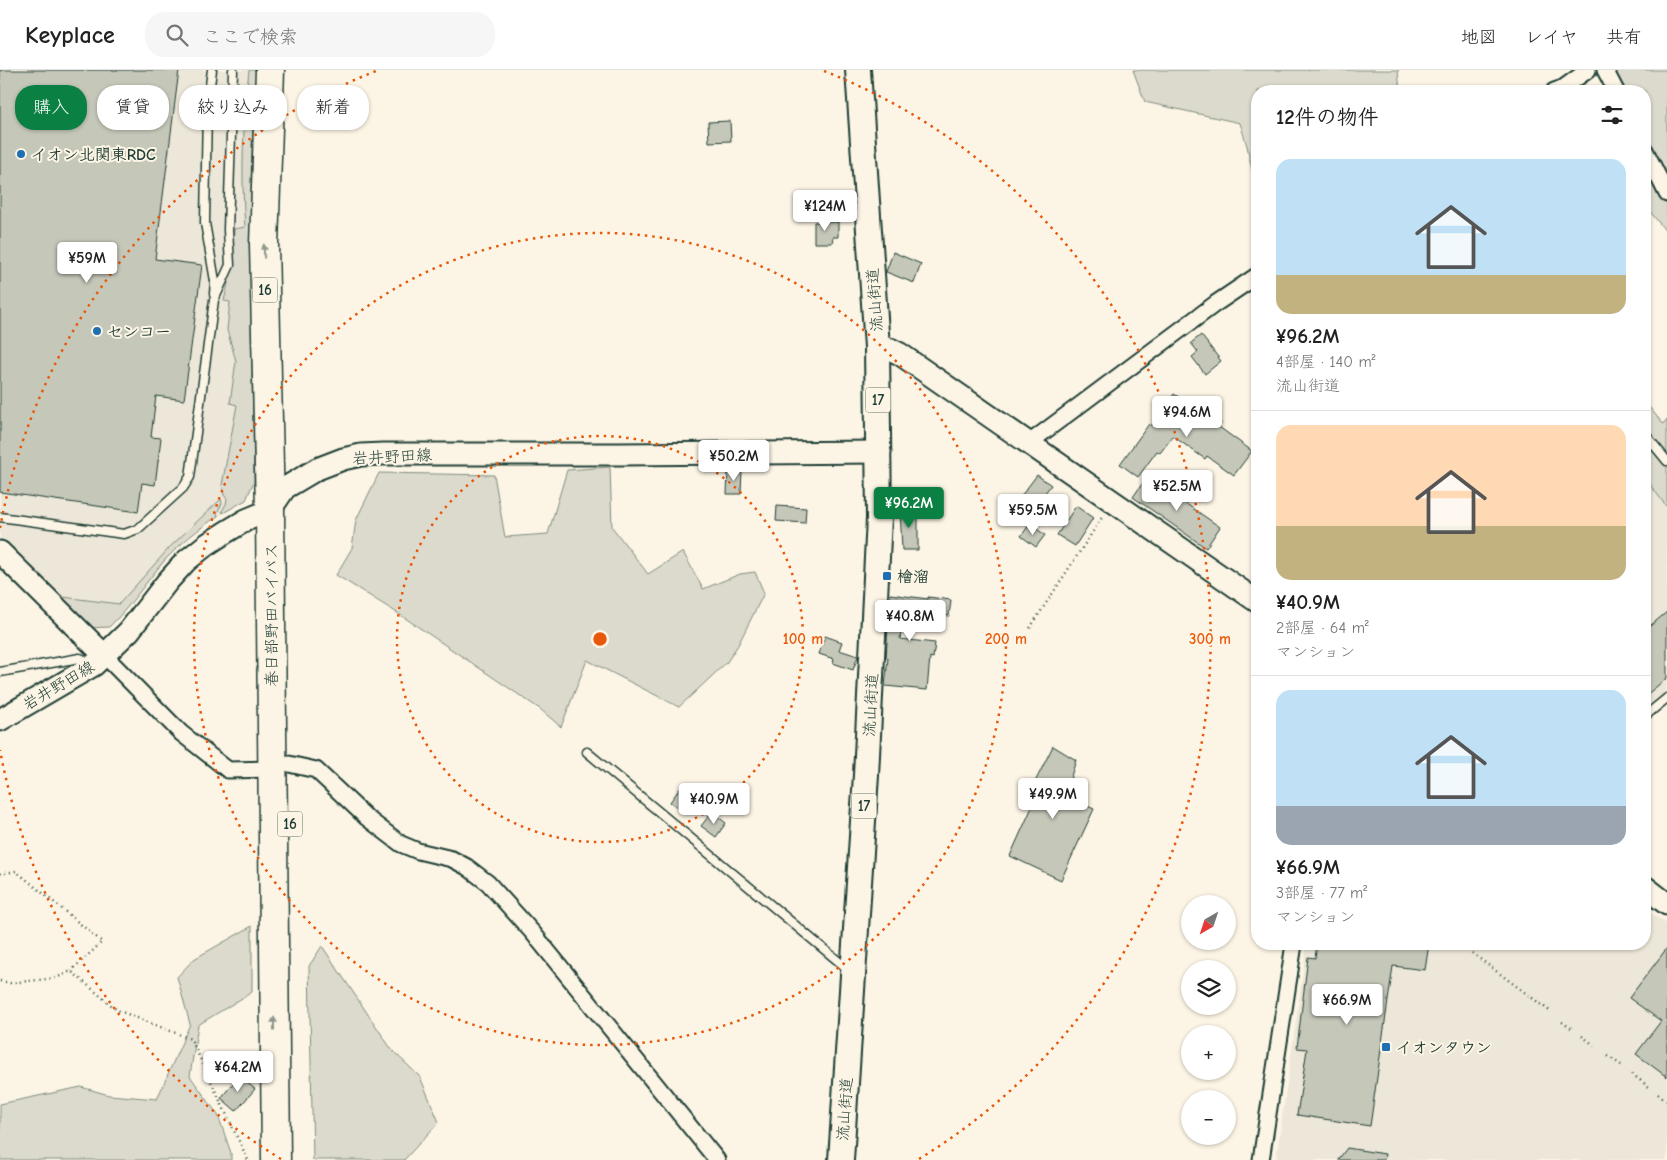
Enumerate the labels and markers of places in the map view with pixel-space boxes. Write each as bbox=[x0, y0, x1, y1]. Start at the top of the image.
place label: イオン北関東RDC bbox=[31, 146, 156, 164]
marker: イオン北関東RDC bbox=[15, 148, 27, 160]
pin: ¥124M bbox=[790, 190, 860, 232]
pin: ¥59M bbox=[57, 242, 117, 284]
place label: センコー bbox=[107, 323, 171, 341]
marker: センコー bbox=[91, 325, 103, 337]
pin: ¥94.6M bbox=[1146, 396, 1228, 438]
pin: ¥50.2M bbox=[693, 440, 775, 482]
pin: ¥52.5M bbox=[1136, 470, 1218, 512]
pin: ¥96.2M bbox=[868, 486, 950, 529]
pin: ¥59.5M bbox=[992, 494, 1074, 536]
place label: 檜溜 bbox=[897, 568, 929, 586]
marker: 檜溜 bbox=[881, 570, 893, 582]
pin: ¥40.8M bbox=[869, 600, 951, 642]
centre of rings bbox=[591, 630, 609, 648]
pin: ¥49.9M bbox=[1012, 778, 1094, 820]
pin: ¥40.9M bbox=[673, 782, 755, 825]
pin: ¥66.9M bbox=[1306, 984, 1388, 1026]
place label: イオンタウン bbox=[1396, 1039, 1492, 1057]
marker: イオンタウン bbox=[1380, 1041, 1392, 1053]
pin: ¥64.2M bbox=[197, 1050, 279, 1093]

